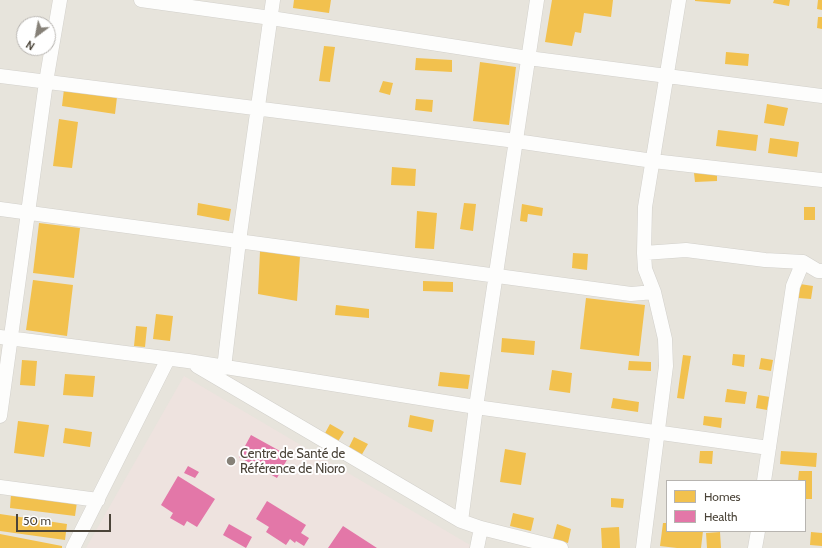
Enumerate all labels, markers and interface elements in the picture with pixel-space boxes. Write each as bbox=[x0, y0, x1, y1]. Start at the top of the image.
north arrow bbox=[16, 16, 56, 56]
text: N bbox=[23, 37, 37, 53]
place label: Centre de Santé de Référence de Nioro bbox=[240, 446, 345, 477]
marker: Centre de Santé de Référence de Nioro bbox=[225, 455, 237, 467]
legend bbox=[666, 480, 806, 532]
text: Homes bbox=[704, 489, 741, 504]
scale bar bbox=[18, 506, 113, 532]
text: Health bbox=[704, 509, 738, 524]
text: 50 m bbox=[23, 513, 51, 528]

